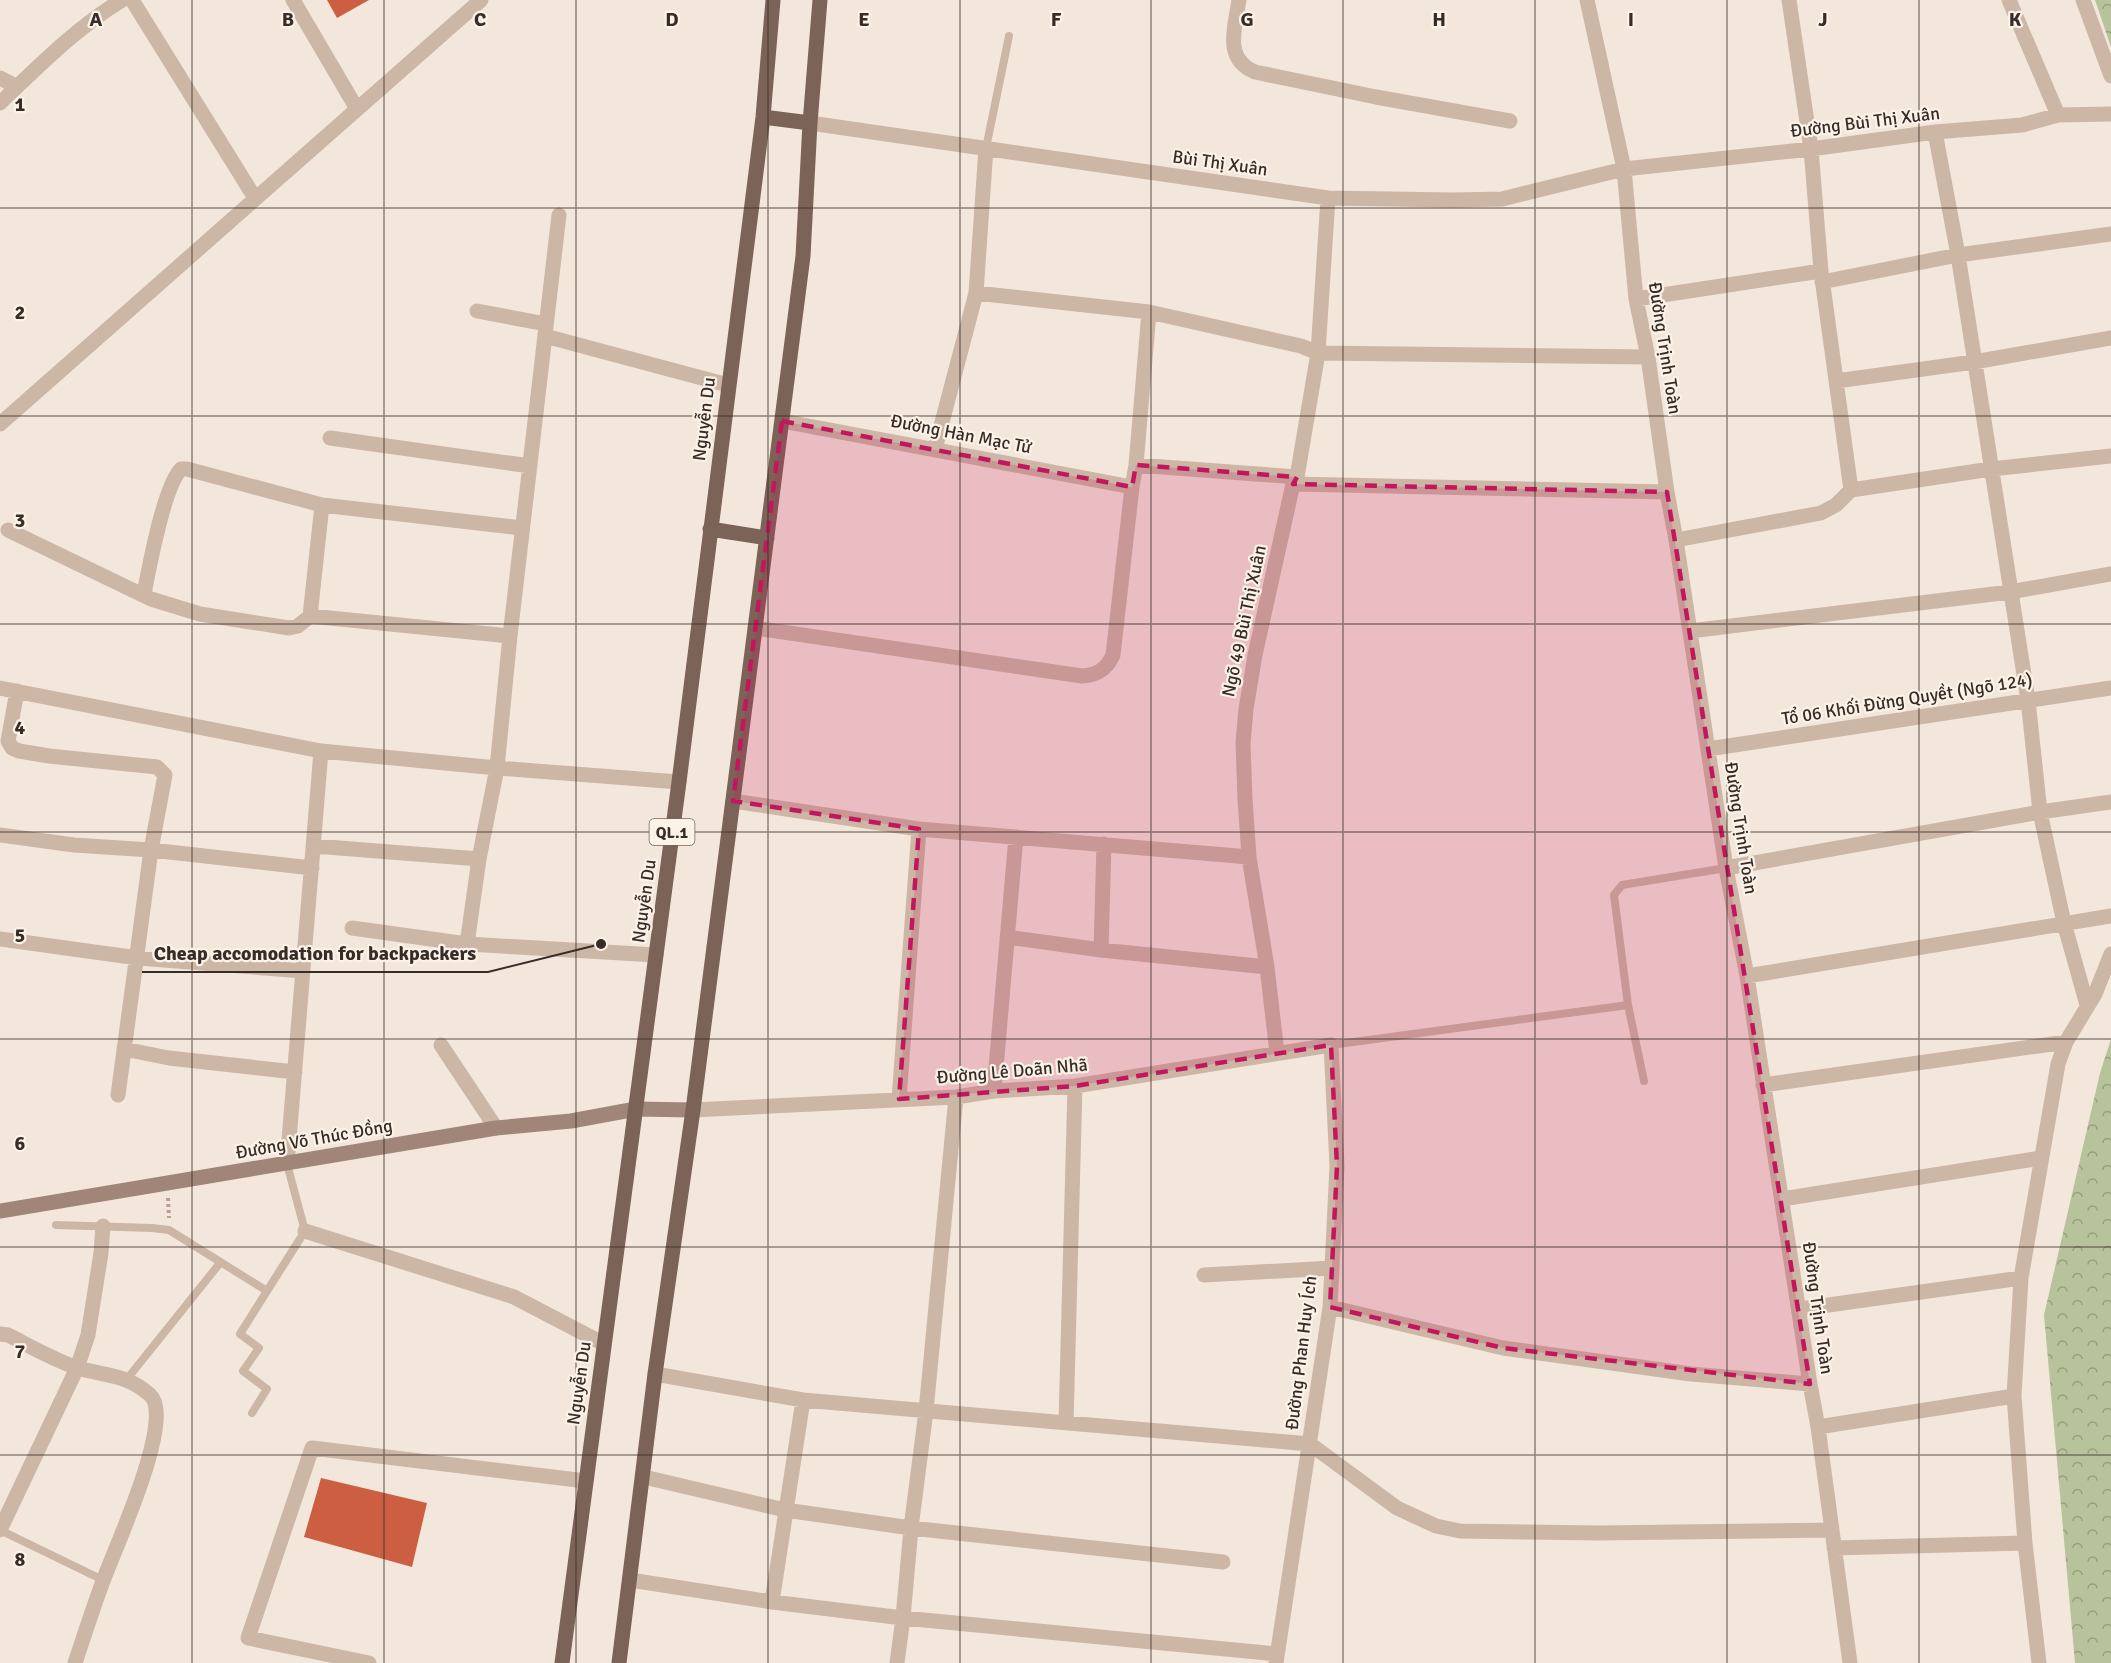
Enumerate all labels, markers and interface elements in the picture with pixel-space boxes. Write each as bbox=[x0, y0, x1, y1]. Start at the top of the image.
text: A bbox=[90, 7, 103, 32]
text: B bbox=[282, 7, 294, 32]
text: C bbox=[474, 7, 486, 32]
text: D bbox=[665, 7, 679, 32]
text: E bbox=[858, 7, 870, 32]
text: F bbox=[1051, 7, 1062, 32]
text: G bbox=[1240, 7, 1254, 32]
text: H bbox=[1432, 7, 1446, 32]
text: I bbox=[1628, 7, 1634, 32]
text: J bbox=[1818, 7, 1828, 32]
text: K bbox=[2009, 7, 2022, 32]
text: 1 bbox=[15, 92, 26, 117]
street label: Đường Bùi Thị Xuân bbox=[1789, 102, 1941, 142]
street label: Bùi Thị Xuân bbox=[1171, 145, 1269, 181]
street label: Đường Trịnh Toàn bbox=[1644, 280, 1686, 416]
text: 2 bbox=[15, 300, 25, 325]
street label: Nguyễn Du bbox=[688, 376, 720, 462]
street label: Đường Hàn Mạc Tử bbox=[889, 410, 1034, 459]
text: 3 bbox=[15, 508, 25, 533]
street label: Ngõ 49 Bùi Thị Xuân bbox=[1217, 543, 1271, 699]
street label: Tổ 06 Khối Đừng Quyềt (Ngõ 124) bbox=[1780, 668, 2034, 730]
text: 4 bbox=[15, 715, 26, 740]
street label: Đường Trịnh Toàn bbox=[1720, 760, 1762, 896]
road number: QL.1 bbox=[650, 819, 694, 845]
street label: Nguyễn Du bbox=[627, 858, 661, 944]
text: 5 bbox=[15, 923, 25, 948]
callout: Cheap accomodation for backpackers bbox=[142, 934, 488, 972]
text: Cheap accomodation for backpackers bbox=[154, 941, 476, 966]
street label: Đường Lê Doãn Nhã bbox=[936, 1053, 1088, 1089]
street label: Đường Võ Thúc Đồng bbox=[234, 1114, 394, 1164]
text: 6 bbox=[15, 1131, 26, 1156]
street label: Đường Trịnh Toàn bbox=[1798, 1240, 1838, 1376]
street label: Đường Phan Huy Ích bbox=[1281, 1275, 1321, 1431]
text: 7 bbox=[15, 1339, 26, 1364]
street label: Nguyễn Du bbox=[562, 1340, 596, 1426]
text: 8 bbox=[15, 1547, 26, 1572]

